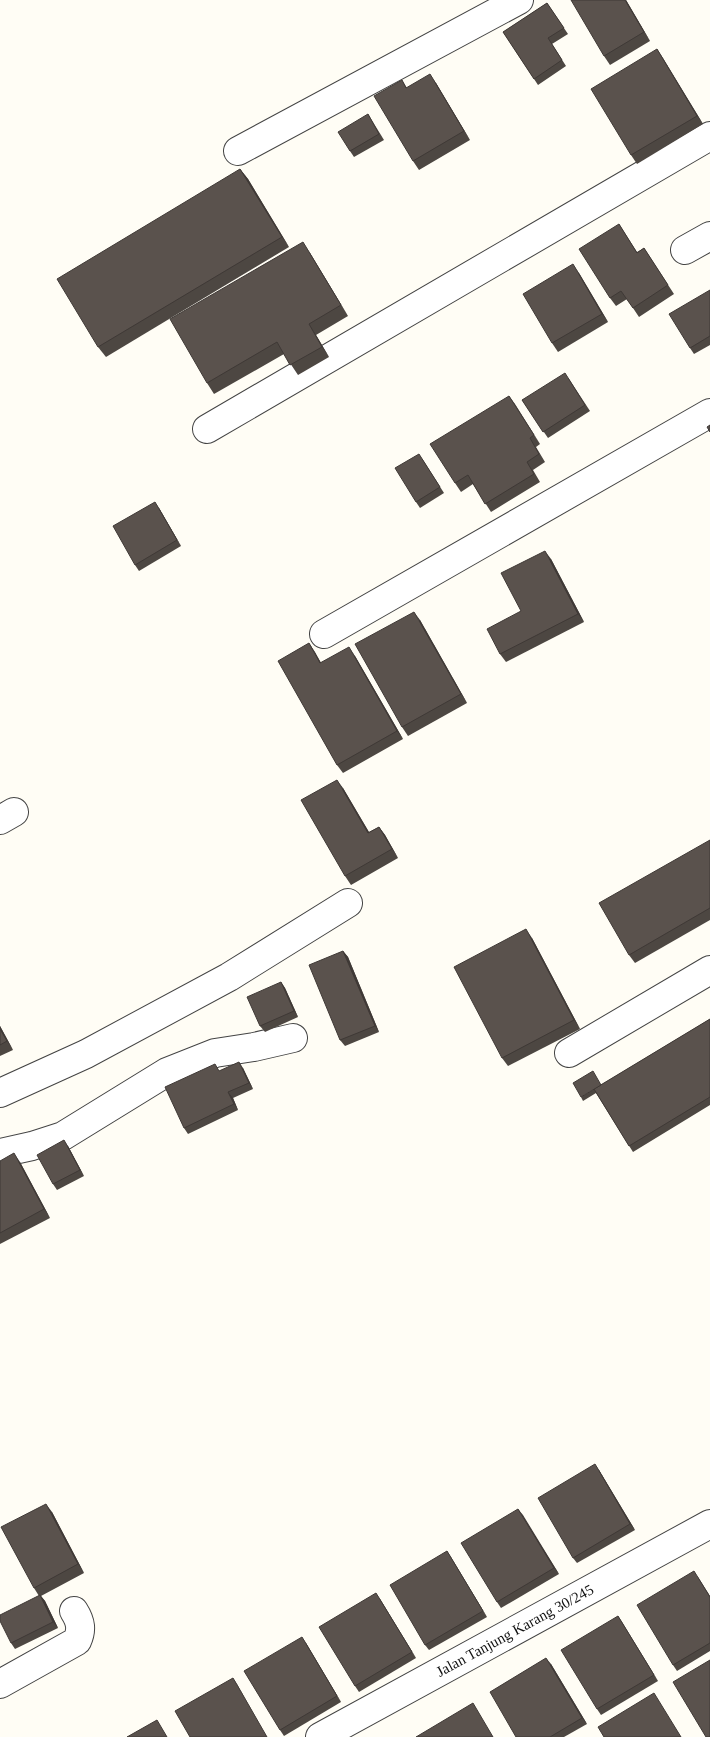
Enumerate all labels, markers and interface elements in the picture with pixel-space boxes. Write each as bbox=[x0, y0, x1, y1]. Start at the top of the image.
street label: Jalan Tanjung Karang 30/245 bbox=[433, 1581, 596, 1680]

